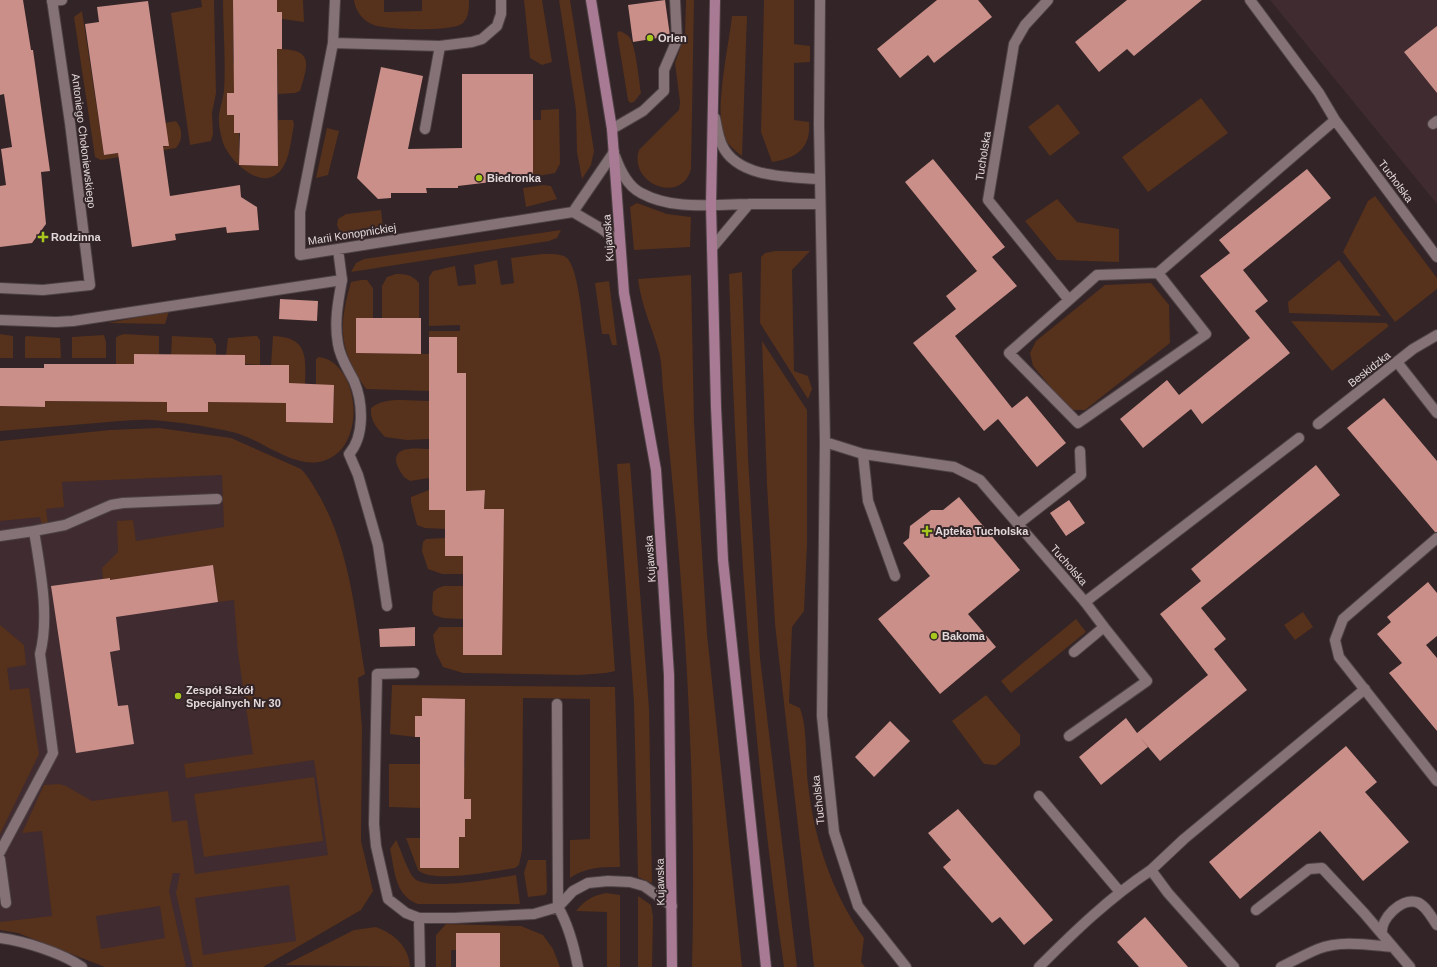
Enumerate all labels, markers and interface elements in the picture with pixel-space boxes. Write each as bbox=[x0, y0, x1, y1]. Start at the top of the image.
place label: Orlen bbox=[658, 32, 687, 44]
marker: Orlen bbox=[645, 33, 655, 43]
street label: Antoniego Chołoniewskiego bbox=[70, 73, 98, 209]
street label: Tucholska bbox=[973, 130, 993, 181]
street label: Tucholska bbox=[1376, 158, 1416, 205]
place label: Biedronka bbox=[487, 172, 542, 184]
marker: Biedronka bbox=[474, 173, 484, 183]
street label: Kujawska bbox=[600, 213, 616, 262]
street label: Marii Konopnickiej bbox=[307, 221, 397, 247]
place label: Rodzinna bbox=[51, 231, 101, 243]
marker: Rodzinna bbox=[38, 232, 48, 242]
street label: Beskidzka bbox=[1346, 348, 1393, 389]
place label: Apteka Tucholska bbox=[935, 525, 1029, 537]
marker: Apteka Tucholska bbox=[922, 526, 932, 536]
street label: Kujawska bbox=[642, 534, 658, 583]
street label: Tucholska bbox=[1048, 542, 1090, 588]
place label: Bakoma bbox=[942, 630, 986, 642]
marker: Bakoma bbox=[929, 631, 939, 641]
place label: Zespół Szkół Specjalnych Nr 30 bbox=[186, 684, 281, 709]
marker: Zespół Szkół Specjalnych Nr 30 bbox=[173, 691, 183, 701]
street label: Tucholska bbox=[809, 774, 827, 825]
street label: Kujawska bbox=[654, 857, 666, 906]

